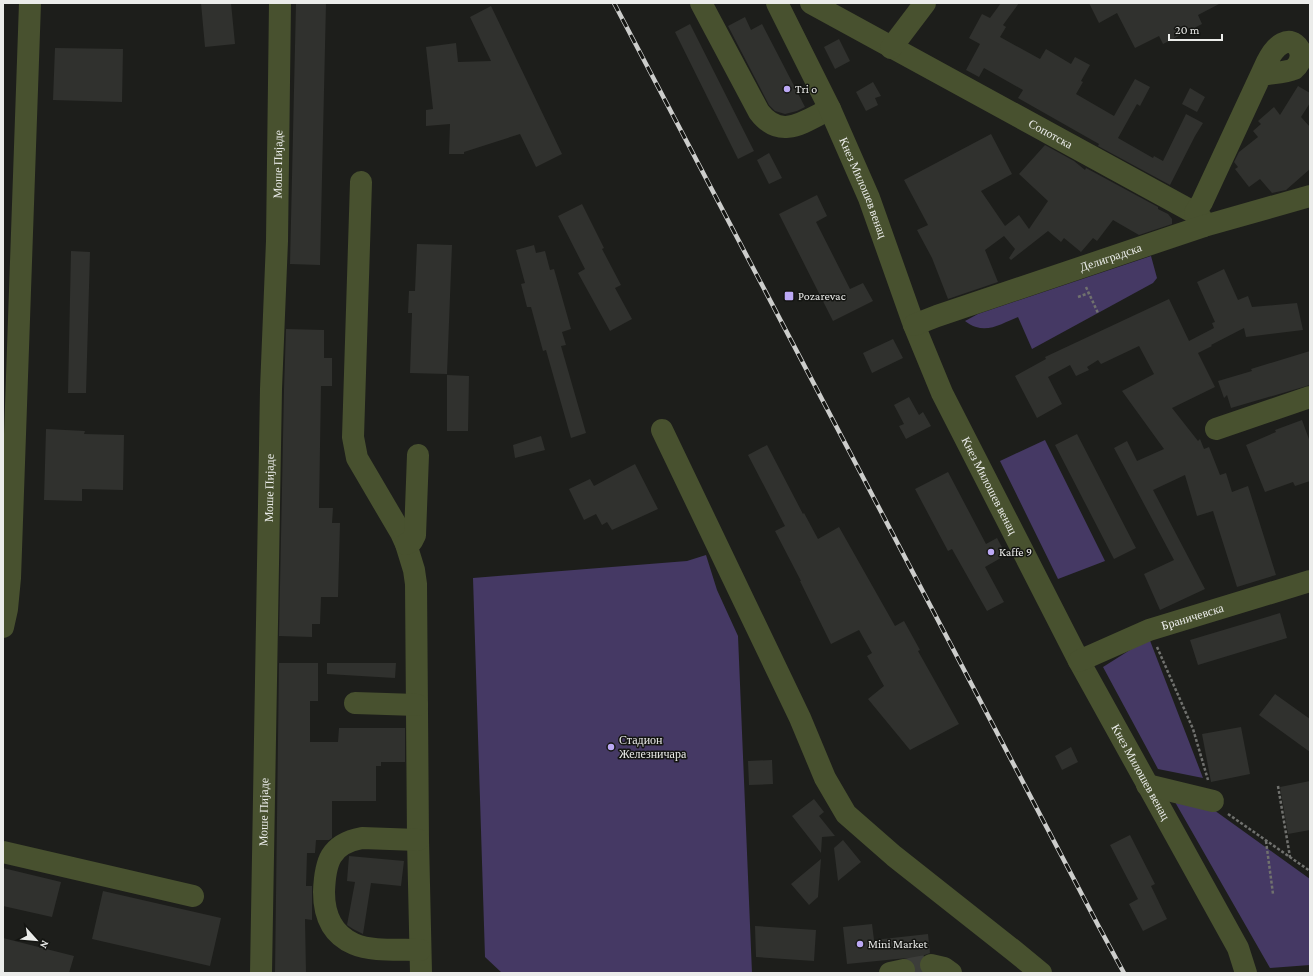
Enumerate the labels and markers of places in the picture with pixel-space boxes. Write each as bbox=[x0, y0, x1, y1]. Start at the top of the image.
place label: Tri o bbox=[795, 82, 817, 96]
marker: Tri o bbox=[782, 84, 792, 94]
place label: Pozarevac bbox=[798, 289, 846, 303]
marker: Pozarevac bbox=[783, 290, 795, 302]
place label: Kaffe 9 bbox=[999, 545, 1032, 559]
marker: Kaffe 9 bbox=[986, 547, 996, 557]
place label: Стадион Железничара bbox=[619, 733, 687, 761]
marker: Стадион Железничара bbox=[606, 742, 616, 752]
place label: Mini Market bbox=[868, 937, 929, 951]
marker: Mini Market bbox=[855, 939, 865, 949]

